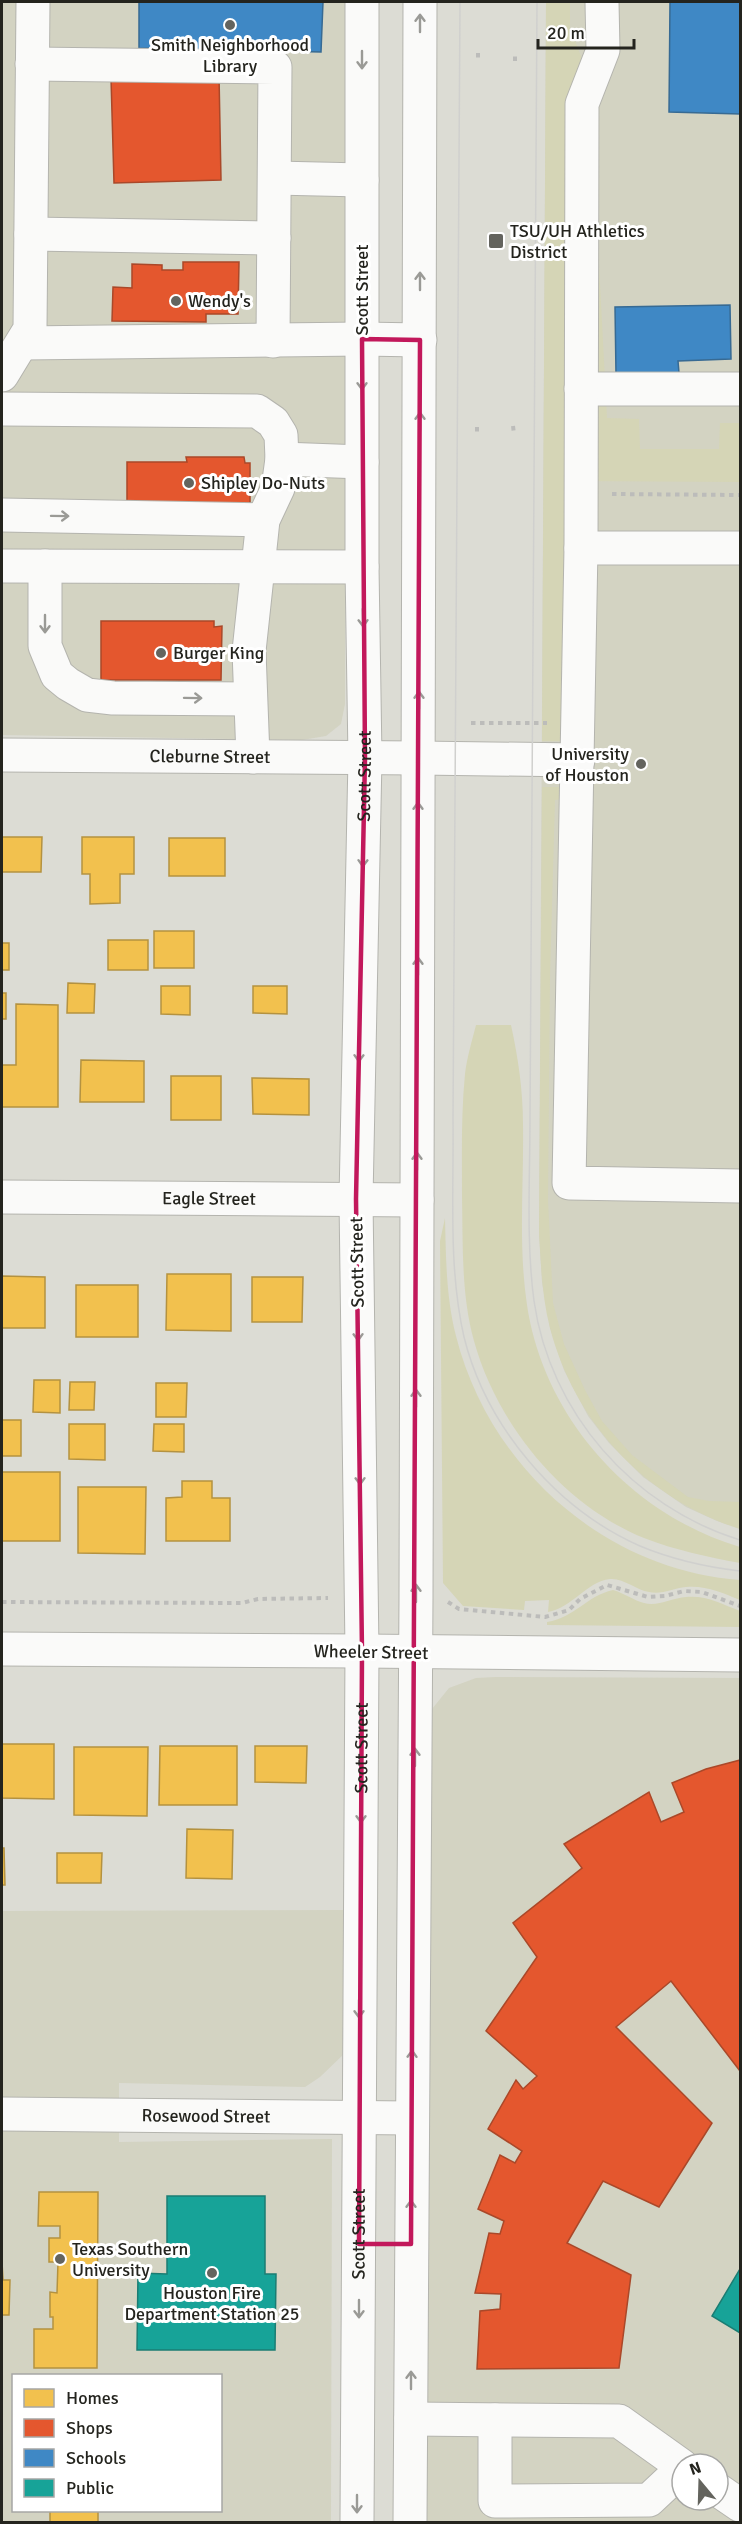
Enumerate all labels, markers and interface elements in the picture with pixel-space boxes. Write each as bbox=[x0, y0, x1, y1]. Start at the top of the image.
scale bar bbox=[538, 12, 634, 50]
one-way arrow bbox=[414, 14, 426, 34]
marker: Smith Neighborhood Library bbox=[223, 18, 237, 32]
text: 20 m bbox=[547, 22, 585, 44]
place label: Smith Neighborhood Library bbox=[151, 34, 309, 77]
one-way arrow bbox=[356, 49, 368, 69]
place label: TSU/UH Athletics District bbox=[510, 220, 645, 263]
marker: TSU/UH Athletics District bbox=[487, 232, 505, 250]
street label: Scott Street bbox=[351, 244, 373, 336]
one-way arrow bbox=[414, 272, 426, 292]
place label: Wendy's bbox=[188, 290, 251, 312]
marker: Wendy's bbox=[169, 294, 183, 308]
one-way arrow bbox=[356, 370, 368, 390]
one-way arrow bbox=[414, 411, 426, 431]
place label: Shipley Do-Nuts bbox=[201, 472, 325, 494]
marker: Shipley Do-Nuts bbox=[182, 476, 196, 490]
one-way arrow bbox=[49, 511, 69, 522]
one-way arrow bbox=[357, 607, 368, 627]
one-way arrow bbox=[39, 614, 51, 634]
place label: Burger King bbox=[173, 642, 264, 664]
marker: Burger King bbox=[154, 646, 168, 660]
one-way arrow bbox=[413, 690, 425, 710]
one-way arrow bbox=[182, 692, 202, 704]
street label: Scott Street bbox=[353, 730, 376, 822]
place label: University of Houston bbox=[545, 743, 630, 786]
street label: Cleburne Street bbox=[150, 745, 270, 768]
marker: University of Houston bbox=[634, 757, 648, 771]
one-way arrow bbox=[412, 802, 424, 822]
one-way arrow bbox=[357, 848, 369, 868]
one-way arrow bbox=[412, 957, 424, 977]
one-way arrow bbox=[353, 1043, 365, 1063]
one-way arrow bbox=[411, 1152, 423, 1172]
street label: Eagle Street bbox=[162, 1187, 256, 1210]
street label: Scott Street bbox=[345, 1216, 369, 1308]
one-way arrow bbox=[352, 1322, 364, 1342]
one-way arrow bbox=[410, 1389, 422, 1409]
one-way arrow bbox=[354, 1466, 366, 1486]
one-way arrow bbox=[410, 1584, 422, 1604]
street label: Wheeler Street bbox=[313, 1640, 429, 1664]
street label: Scott Street bbox=[350, 1702, 373, 1794]
one-way arrow bbox=[409, 1747, 421, 1767]
one-way arrow bbox=[355, 1804, 366, 1824]
one-way arrow bbox=[353, 1999, 365, 2019]
one-way arrow bbox=[406, 2050, 418, 2070]
street label: Rosewood Street bbox=[142, 2104, 270, 2128]
street label: Scott Street bbox=[347, 2188, 370, 2280]
one-way arrow bbox=[405, 2200, 417, 2220]
place label: Texas Southern University bbox=[72, 2238, 188, 2281]
marker: Texas Southern University bbox=[53, 2252, 67, 2266]
marker: Houston Fire Department Station 25 bbox=[205, 2266, 219, 2280]
place label: Houston Fire Department Station 25 bbox=[124, 2282, 300, 2325]
one-way arrow bbox=[353, 2299, 365, 2319]
one-way arrow bbox=[405, 2371, 417, 2391]
legend bbox=[12, 2374, 222, 2512]
text: Homes bbox=[66, 2387, 119, 2409]
text: Shops bbox=[66, 2417, 113, 2439]
text: Schools bbox=[66, 2447, 126, 2469]
north arrow bbox=[670, 2452, 730, 2512]
text: N bbox=[687, 2457, 704, 2480]
text: Public bbox=[66, 2477, 114, 2499]
one-way arrow bbox=[351, 2494, 363, 2514]

